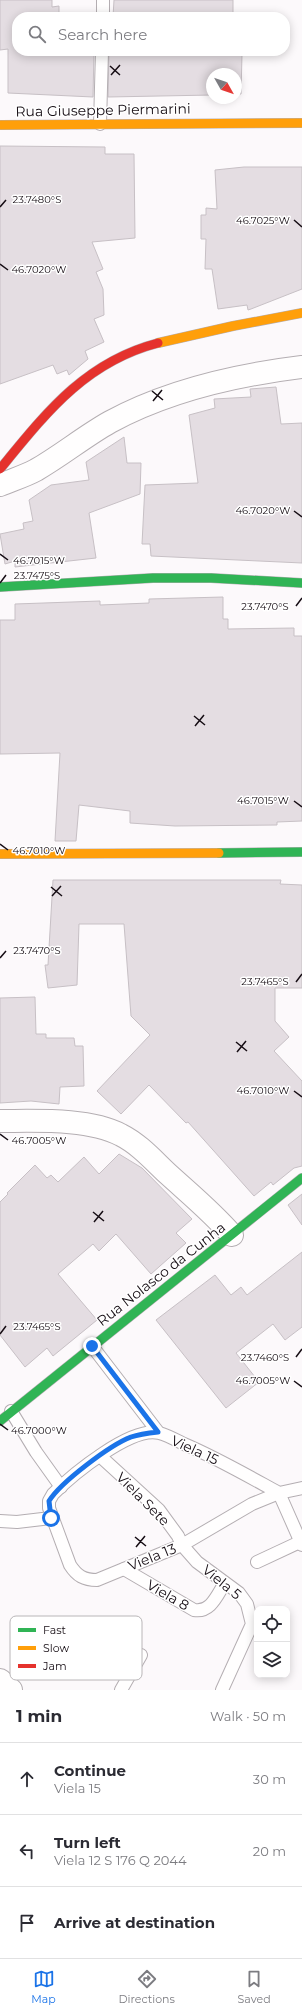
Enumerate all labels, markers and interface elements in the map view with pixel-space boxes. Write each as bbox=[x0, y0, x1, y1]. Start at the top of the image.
search box bbox=[12, 12, 290, 56]
icon: search bbox=[26, 23, 48, 45]
text: Search here bbox=[58, 25, 147, 44]
north arrow bbox=[206, 68, 242, 104]
street label: Rua Giuseppe Piermarini bbox=[15, 99, 191, 121]
text: 23.7480°S bbox=[13, 193, 61, 206]
text: 46.7025°W bbox=[236, 214, 290, 227]
text: 46.7020°W bbox=[12, 263, 67, 276]
text: 46.7020°W bbox=[236, 504, 291, 517]
text: 46.7015°W bbox=[13, 554, 65, 567]
text: 23.7475°S bbox=[14, 569, 60, 582]
text: 23.7470°S bbox=[241, 600, 289, 613]
text: 46.7015°W bbox=[237, 794, 289, 807]
text: 46.7010°W bbox=[13, 844, 65, 857]
text: 23.7470°S bbox=[13, 944, 61, 957]
text: 23.7465°S bbox=[241, 975, 289, 988]
text: 46.7010°W bbox=[237, 1084, 289, 1097]
text: 46.7005°W bbox=[12, 1134, 66, 1147]
street label: Rua Nolasco da Cunha bbox=[93, 1218, 229, 1330]
text: 23.7465°S bbox=[13, 1320, 61, 1333]
route end bbox=[83, 1337, 101, 1355]
text: 23.7460°S bbox=[241, 1351, 289, 1364]
text: 46.7005°W bbox=[236, 1374, 290, 1387]
text: 46.7000°W bbox=[11, 1424, 67, 1437]
street label: Viela 15 bbox=[168, 1431, 222, 1469]
street label: Viela Sete bbox=[112, 1468, 174, 1530]
route start bbox=[42, 1509, 60, 1527]
street label: Viela 13 bbox=[125, 1539, 179, 1575]
street label: Viela 5 bbox=[199, 1561, 245, 1603]
street label: Viela 8 bbox=[143, 1576, 193, 1614]
map controls bbox=[254, 1606, 290, 1678]
button: locate bbox=[254, 1606, 290, 1642]
legend bbox=[10, 1616, 142, 1680]
text: Fast bbox=[43, 1623, 67, 1637]
text: Slow bbox=[43, 1641, 69, 1655]
button: layers bbox=[254, 1642, 290, 1678]
text: Jam bbox=[42, 1659, 67, 1673]
text: 1 min bbox=[16, 1706, 62, 1726]
text: Walk · 50 m bbox=[210, 1708, 286, 1724]
text: Continue bbox=[54, 1761, 126, 1780]
icon: ahead bbox=[16, 1768, 38, 1790]
text: 30 m bbox=[253, 1771, 286, 1787]
text: Viela 15 bbox=[54, 1780, 101, 1796]
text: Turn left bbox=[54, 1833, 121, 1852]
icon: left bbox=[16, 1840, 38, 1862]
text: 20 m bbox=[253, 1843, 286, 1859]
text: Viela 12 S 176 Q 2044 bbox=[54, 1852, 187, 1868]
icon: arrive bbox=[16, 1912, 38, 1934]
text: Arrive at destination bbox=[54, 1913, 215, 1932]
tab: Map bbox=[31, 1968, 56, 2006]
tab: Directions bbox=[119, 1968, 175, 2006]
tab: Saved bbox=[238, 1968, 271, 2006]

